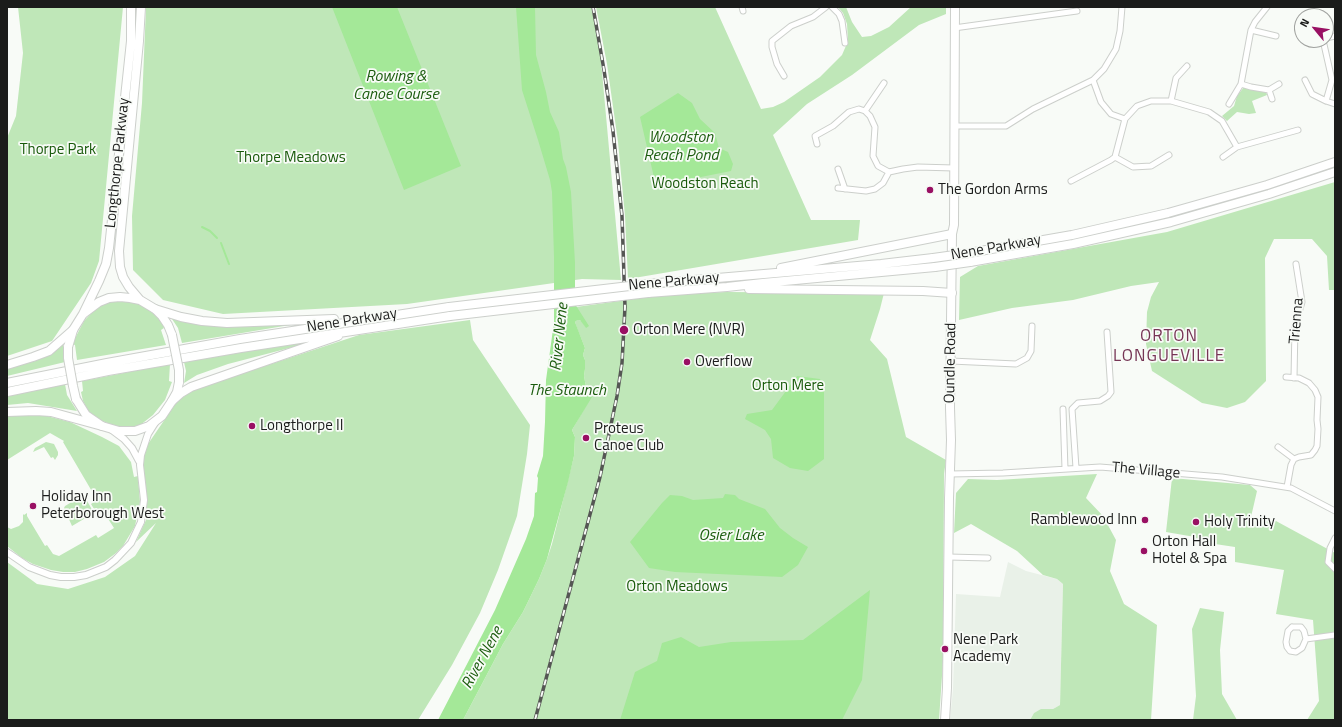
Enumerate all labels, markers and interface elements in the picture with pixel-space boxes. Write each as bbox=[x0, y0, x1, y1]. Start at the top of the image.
north arrow bbox=[1294, 8, 1334, 48]
text: N bbox=[1296, 15, 1313, 30]
water label: Rowing & Canoe Course bbox=[353, 67, 439, 105]
street label: Longthorpe Parkway bbox=[102, 97, 134, 229]
water label: Woodston Reach Pond bbox=[644, 128, 718, 166]
park label: Thorpe Park bbox=[20, 141, 96, 159]
park label: Thorpe Meadows bbox=[236, 149, 346, 167]
park label: Woodston Reach bbox=[651, 175, 759, 193]
place label: The Gordon Arms bbox=[938, 181, 1048, 199]
marker: The Gordon Arms bbox=[925, 185, 935, 195]
street label: Nene Parkway bbox=[949, 231, 1043, 265]
street label: Nene Parkway bbox=[628, 269, 720, 295]
street label: Trienna bbox=[1286, 297, 1308, 345]
water label: River Nene bbox=[547, 302, 573, 372]
street label: Nene Parkway bbox=[305, 305, 399, 337]
place label: Orton Mere (NVR) bbox=[633, 321, 745, 339]
street label: Oundle Road bbox=[941, 323, 961, 403]
marker: Orton Mere (NVR) bbox=[618, 324, 630, 336]
district label: ORTON LONGUEVILLE bbox=[1113, 327, 1225, 367]
place label: Overflow bbox=[695, 353, 752, 371]
marker: Overflow bbox=[682, 357, 692, 367]
park label: Orton Mere bbox=[752, 377, 824, 395]
water label: The Staunch bbox=[528, 381, 606, 401]
place label: Longthorpe II bbox=[260, 417, 343, 435]
place label: Proteus Canoe Club bbox=[594, 420, 664, 455]
marker: Longthorpe II bbox=[247, 421, 257, 431]
marker: Proteus Canoe Club bbox=[581, 433, 591, 443]
street label: The Village bbox=[1111, 459, 1181, 483]
place label: Holiday Inn Peterborough West bbox=[41, 488, 164, 523]
marker: Holiday Inn Peterborough West bbox=[28, 501, 38, 511]
place label: Ramblewood Inn bbox=[1031, 511, 1137, 529]
place label: Holy Trinity bbox=[1204, 513, 1275, 531]
marker: Ramblewood Inn bbox=[1140, 515, 1150, 525]
marker: Holy Trinity bbox=[1191, 517, 1201, 527]
water label: Osier Lake bbox=[698, 526, 764, 546]
place label: Orton Hall Hotel & Spa bbox=[1152, 533, 1227, 568]
marker: Orton Hall Hotel & Spa bbox=[1139, 546, 1149, 556]
park label: Orton Meadows bbox=[626, 578, 728, 596]
water label: River Nene bbox=[458, 624, 508, 692]
place label: Nene Park Academy bbox=[953, 631, 1018, 666]
marker: Nene Park Academy bbox=[940, 644, 950, 654]

